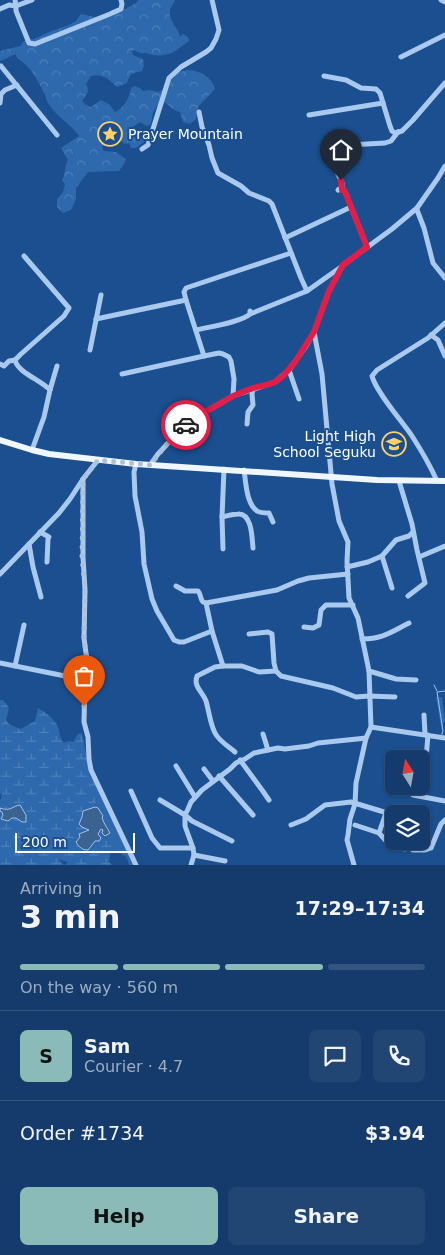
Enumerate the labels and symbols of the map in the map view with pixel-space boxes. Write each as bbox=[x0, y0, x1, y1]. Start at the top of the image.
place icon: Prayer Mountain bbox=[97, 121, 123, 147]
place label: Prayer Mountain bbox=[128, 126, 243, 142]
pin bbox=[320, 129, 362, 180]
courier bbox=[161, 400, 211, 450]
place label: Light High School Seguku bbox=[273, 428, 376, 460]
school or university icon: Light High School Seguku bbox=[381, 431, 407, 457]
pin bbox=[63, 655, 105, 706]
north arrow bbox=[385, 750, 430, 795]
scale bar bbox=[15, 830, 135, 853]

